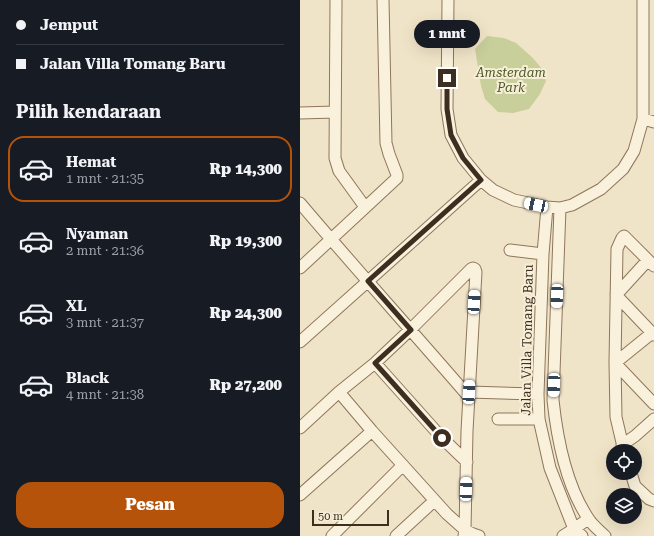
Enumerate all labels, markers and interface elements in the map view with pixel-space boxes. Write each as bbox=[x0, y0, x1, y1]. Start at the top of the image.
text: Jemput bbox=[40, 16, 98, 34]
callout: 1 mnt bbox=[414, 20, 480, 48]
text: 1 mnt bbox=[428, 26, 466, 41]
text: Jalan Villa Tomang Baru bbox=[40, 55, 226, 73]
park label: Amsterdam Park bbox=[475, 65, 546, 95]
route end bbox=[438, 69, 456, 87]
text: Pilih kendaraan bbox=[16, 101, 161, 122]
icon: car bbox=[18, 151, 54, 187]
text: Hemat bbox=[66, 153, 116, 171]
text: Rp 14,300 bbox=[210, 160, 282, 178]
text: 1 mnt · 21:35 bbox=[66, 171, 144, 186]
car bbox=[523, 197, 549, 213]
icon: car bbox=[18, 223, 54, 259]
text: Nyaman bbox=[66, 225, 128, 243]
text: Rp 19,300 bbox=[210, 232, 282, 250]
text: 2 mnt · 21:36 bbox=[66, 243, 144, 258]
street label: Jalan Villa Tomang Baru bbox=[518, 264, 536, 416]
car bbox=[551, 284, 563, 308]
car bbox=[467, 290, 481, 314]
icon: car bbox=[18, 295, 54, 331]
text: XL bbox=[66, 297, 87, 315]
text: Rp 24,300 bbox=[210, 304, 282, 322]
text: 3 mnt · 21:37 bbox=[66, 315, 144, 330]
icon: car bbox=[18, 367, 54, 403]
text: Black bbox=[66, 369, 109, 387]
car bbox=[548, 373, 560, 397]
text: Rp 27,200 bbox=[210, 376, 282, 394]
car bbox=[462, 380, 476, 404]
text: 4 mnt · 21:38 bbox=[66, 387, 144, 402]
route start bbox=[433, 429, 451, 447]
map controls bbox=[606, 444, 642, 524]
button: locate bbox=[606, 444, 642, 480]
car bbox=[460, 477, 472, 501]
button: Pesan bbox=[16, 482, 284, 528]
button: layers bbox=[606, 488, 642, 524]
scale bar bbox=[312, 508, 389, 527]
text: 50 m bbox=[318, 510, 343, 523]

